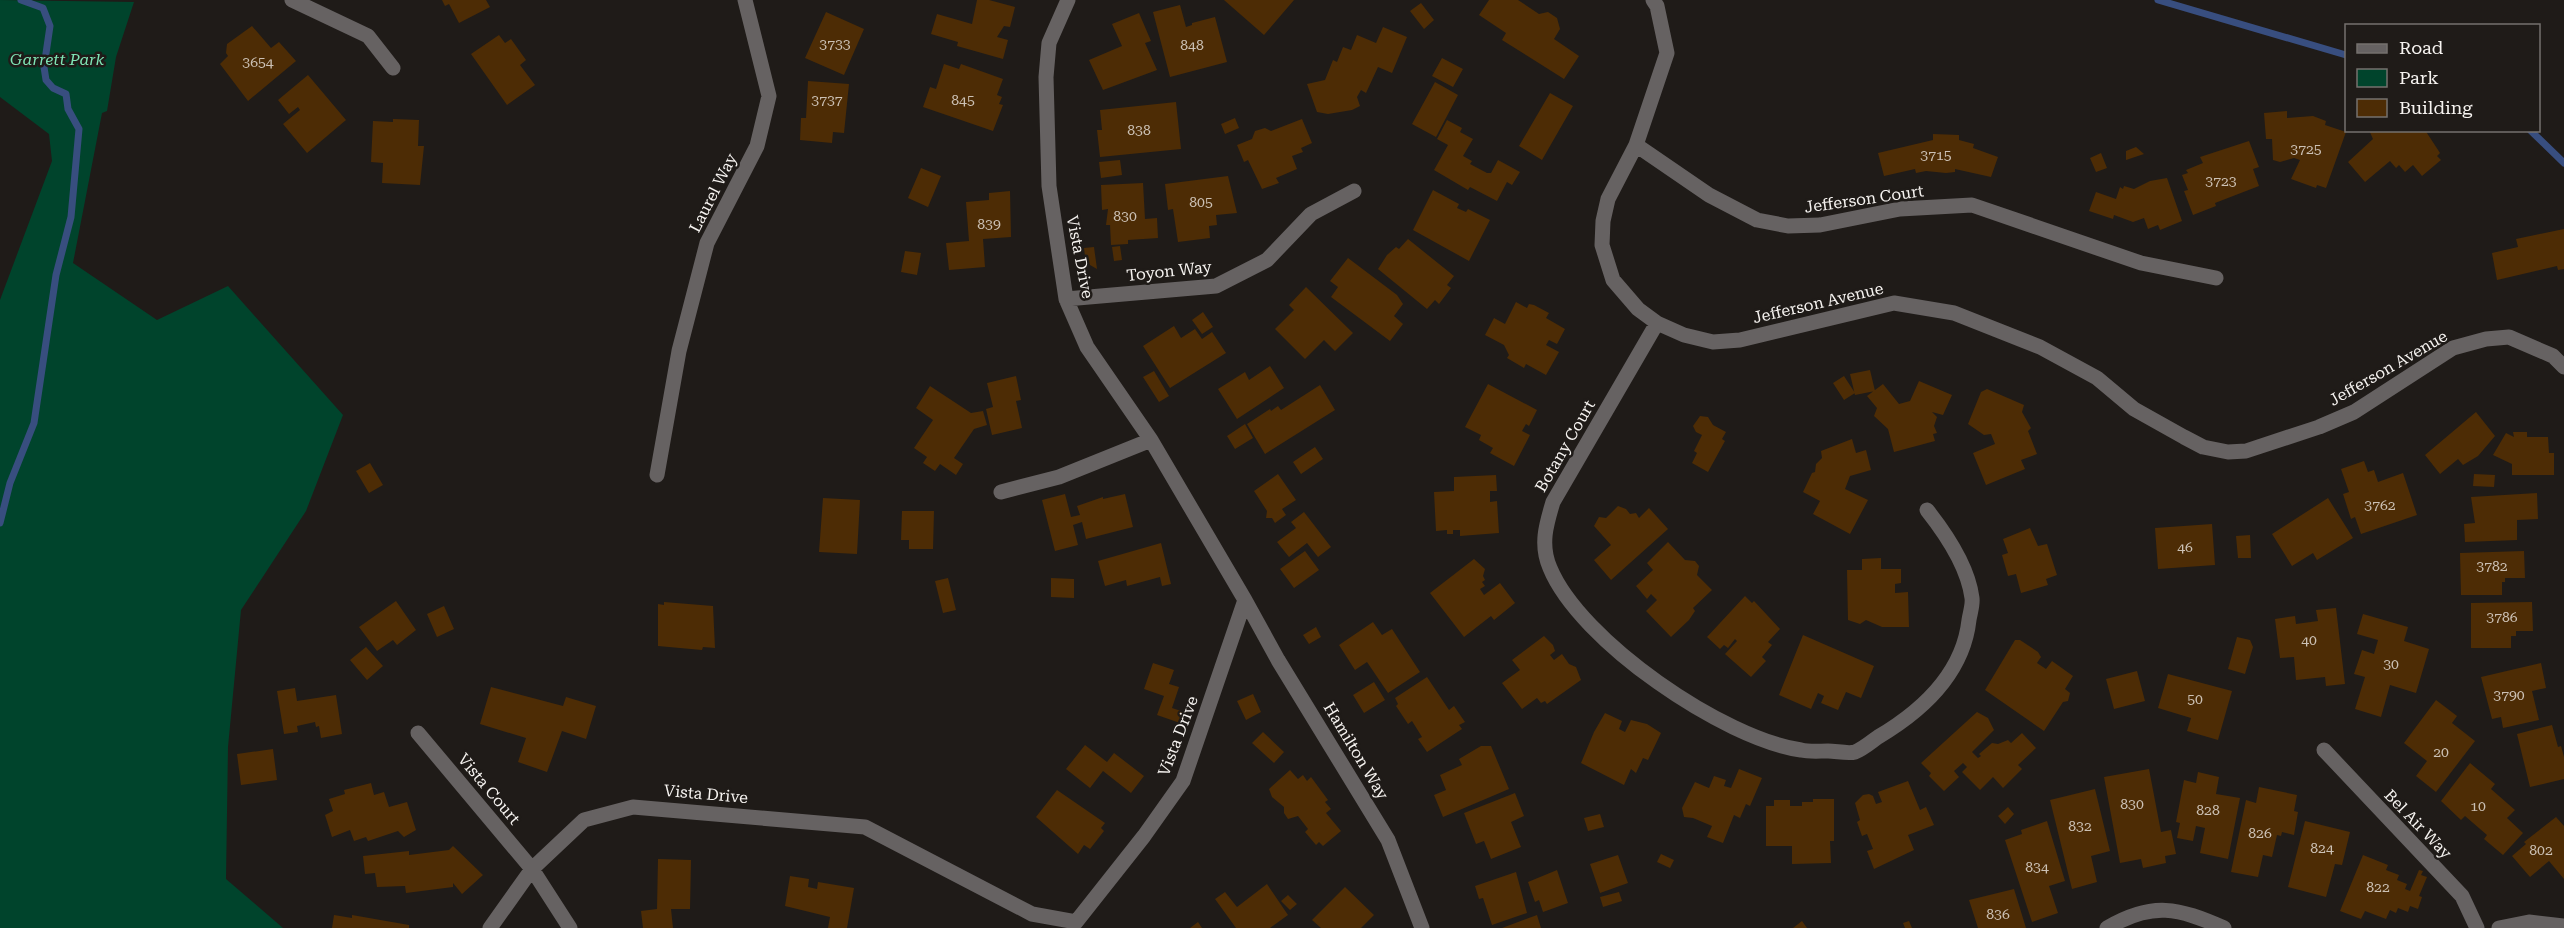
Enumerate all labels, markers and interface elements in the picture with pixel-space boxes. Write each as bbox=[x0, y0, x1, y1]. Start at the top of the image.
legend bbox=[2345, 24, 2540, 132]
house number: 3733 bbox=[819, 36, 851, 52]
house number: 848 bbox=[1180, 37, 1204, 53]
text: Road bbox=[2399, 37, 2444, 58]
park label: Garrett Park bbox=[10, 50, 104, 69]
house number: 3654 bbox=[242, 54, 274, 70]
text: Park bbox=[2399, 67, 2439, 88]
house number: 3737 bbox=[811, 92, 843, 108]
house number: 845 bbox=[951, 92, 975, 108]
text: Building bbox=[2399, 97, 2473, 118]
house number: 838 bbox=[1127, 122, 1151, 138]
house number: 3725 bbox=[2290, 141, 2322, 157]
house number: 3715 bbox=[1920, 147, 1952, 163]
street label: Laurel Way bbox=[685, 150, 741, 236]
house number: 3723 bbox=[2205, 173, 2237, 189]
street label: Jefferson Court bbox=[1803, 181, 1925, 217]
house number: 805 bbox=[1189, 194, 1213, 210]
house number: 830 bbox=[1113, 208, 1137, 224]
street label: Vista Drive bbox=[1063, 214, 1097, 300]
house number: 839 bbox=[977, 216, 1001, 232]
street label: Toyon Way bbox=[1125, 257, 1213, 285]
street label: Jefferson Avenue bbox=[1751, 279, 1885, 327]
street label: Jefferson Avenue bbox=[2325, 326, 2451, 410]
street label: Botany Court bbox=[1531, 397, 1599, 495]
house number: 3762 bbox=[2364, 497, 2396, 513]
house number: 46 bbox=[2177, 539, 2193, 555]
house number: 3782 bbox=[2476, 558, 2508, 574]
house number: 3786 bbox=[2486, 609, 2518, 625]
house number: 40 bbox=[2301, 632, 2317, 648]
house number: 30 bbox=[2383, 656, 2399, 672]
house number: 3790 bbox=[2493, 687, 2525, 703]
house number: 50 bbox=[2187, 691, 2203, 707]
street label: Vista Drive bbox=[1154, 693, 1202, 779]
street label: Hamilton Way bbox=[1320, 699, 1393, 803]
house number: 20 bbox=[2433, 744, 2449, 760]
street label: Vista Court bbox=[454, 750, 524, 828]
street label: Vista Drive bbox=[663, 781, 749, 807]
street label: Bel Air Way bbox=[2380, 786, 2456, 863]
house number: 830 bbox=[2120, 796, 2144, 812]
house number: 10 bbox=[2470, 798, 2486, 814]
house number: 828 bbox=[2196, 802, 2220, 818]
house number: 832 bbox=[2068, 818, 2092, 834]
house number: 826 bbox=[2248, 825, 2272, 841]
house number: 824 bbox=[2310, 840, 2334, 856]
house number: 802 bbox=[2529, 842, 2553, 858]
house number: 834 bbox=[2025, 859, 2049, 875]
house number: 822 bbox=[2366, 879, 2390, 895]
house number: 836 bbox=[1986, 906, 2010, 922]

